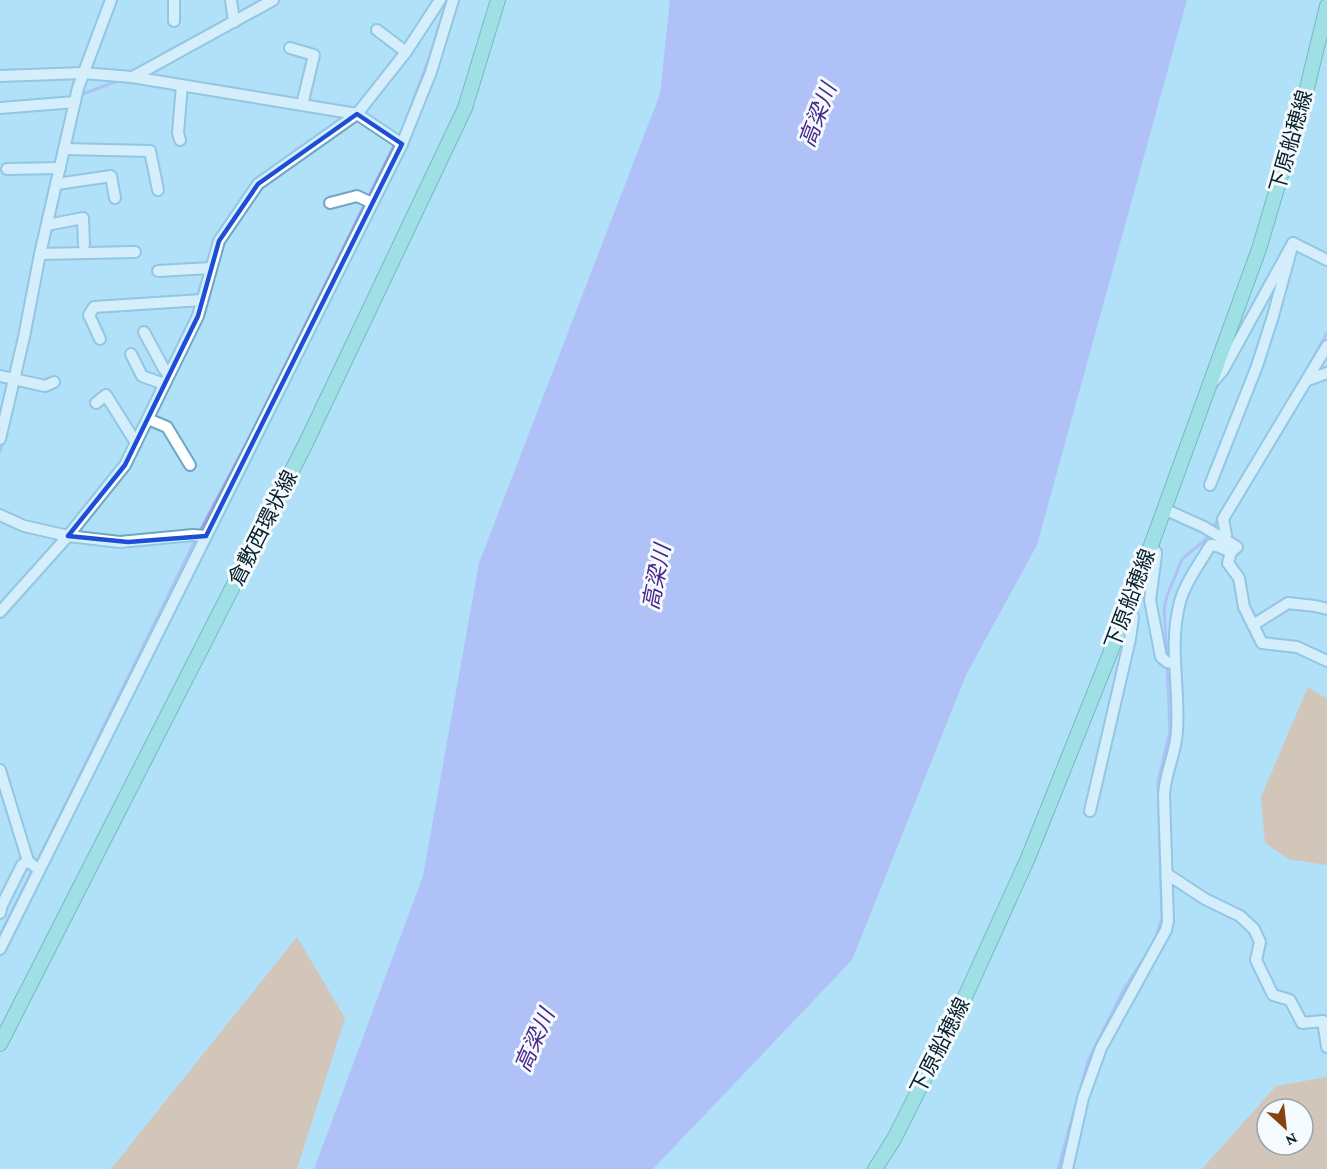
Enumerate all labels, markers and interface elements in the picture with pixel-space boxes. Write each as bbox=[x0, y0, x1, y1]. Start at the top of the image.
water label: 高梁川 bbox=[794, 78, 842, 150]
street label: 下原船穂線 bbox=[1265, 87, 1317, 195]
street label: 倉敷西環状線 bbox=[224, 466, 302, 590]
water label: 高梁川 bbox=[638, 540, 675, 612]
street label: 下原船穂線 bbox=[1100, 546, 1160, 652]
street label: 下原船穂線 bbox=[905, 994, 975, 1098]
water label: 高梁川 bbox=[510, 1003, 560, 1075]
north arrow bbox=[1255, 1097, 1315, 1157]
text: N bbox=[1283, 1130, 1300, 1150]

